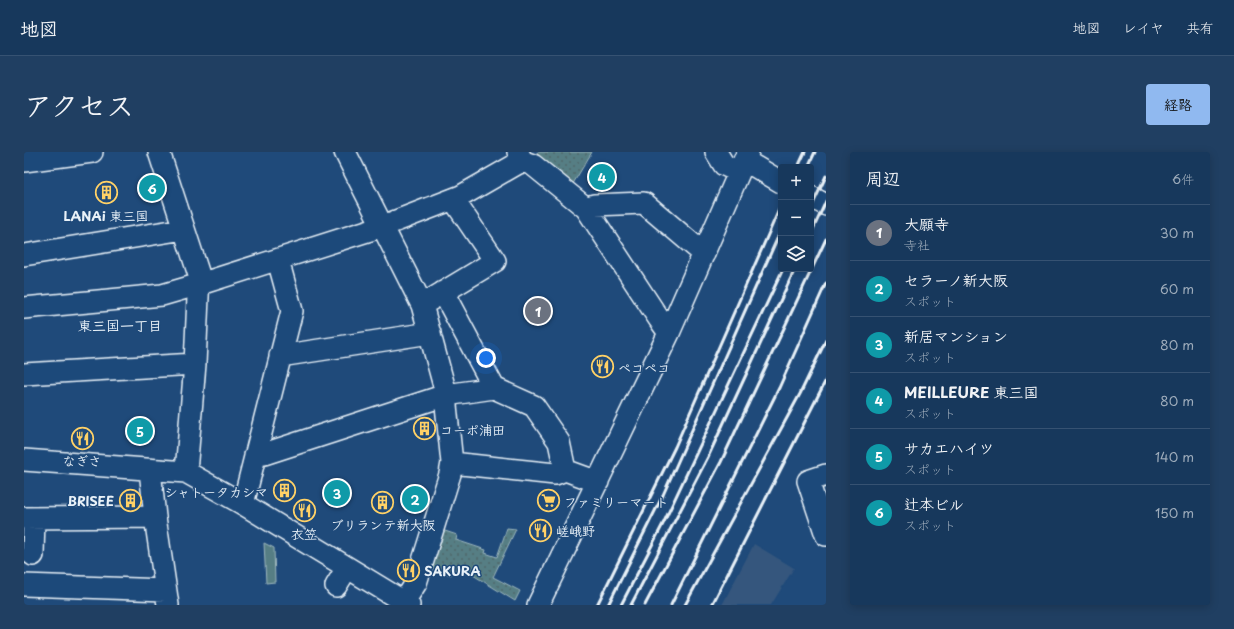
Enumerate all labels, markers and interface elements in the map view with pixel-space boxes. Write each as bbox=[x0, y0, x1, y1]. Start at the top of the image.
text: 地図 bbox=[20, 14, 58, 42]
text: 地図 bbox=[1073, 17, 1101, 38]
text: レイヤ bbox=[1123, 17, 1164, 38]
text: 共有 bbox=[1186, 17, 1214, 38]
text: アクセス bbox=[24, 83, 134, 126]
button: 経路 bbox=[1146, 84, 1210, 125]
pin: 4 bbox=[589, 162, 615, 192]
map controls bbox=[778, 164, 814, 272]
button: + bbox=[778, 164, 814, 200]
text: 周辺 bbox=[866, 165, 900, 191]
text: 6件 bbox=[1172, 169, 1194, 188]
pin: 6 bbox=[139, 173, 165, 203]
building icon: LANAi 東三国 bbox=[93, 180, 119, 206]
button: − bbox=[778, 200, 814, 236]
place label: LANAi 東三国 bbox=[63, 206, 149, 225]
text: 大願寺 bbox=[904, 212, 949, 235]
text: 1 bbox=[876, 223, 882, 242]
text: 30 m bbox=[1160, 223, 1194, 242]
text: 寺社 bbox=[904, 235, 930, 254]
button: layers bbox=[778, 236, 814, 272]
text: セラーノ新大阪 bbox=[904, 268, 1008, 291]
text: 2 bbox=[874, 279, 884, 298]
text: 60 m bbox=[1160, 279, 1194, 298]
text: スポット bbox=[904, 291, 956, 310]
pin: 1 bbox=[525, 296, 551, 326]
district label: 東三国一丁目 bbox=[78, 315, 162, 336]
text: 新居マンション bbox=[904, 324, 1008, 347]
text: 3 bbox=[875, 335, 883, 354]
text: 80 m bbox=[1160, 335, 1194, 354]
text: スポット bbox=[904, 347, 956, 366]
your location bbox=[476, 348, 496, 368]
restaurant icon: ペコペコ bbox=[590, 354, 616, 380]
place label: ペコペコ bbox=[618, 358, 670, 377]
text: MEILLEURE 東三国 bbox=[904, 380, 1039, 403]
text: 4 bbox=[875, 391, 883, 410]
text: 80 m bbox=[1160, 391, 1194, 410]
text: スポット bbox=[904, 403, 956, 422]
pin: 5 bbox=[127, 416, 153, 446]
building icon: コーポ浦田 bbox=[412, 416, 438, 442]
place label: コーポ浦田 bbox=[440, 420, 505, 439]
restaurant icon: なぎさ bbox=[69, 425, 95, 451]
text: サカエハイツ bbox=[904, 436, 994, 459]
text: 5 bbox=[875, 447, 883, 466]
text: 140 m bbox=[1155, 447, 1194, 466]
place label: なぎさ bbox=[62, 451, 102, 470]
text: スポット bbox=[904, 459, 956, 478]
building icon: シャトータカシマ bbox=[271, 478, 297, 504]
pin: 3 bbox=[324, 478, 350, 508]
place label: シャトータカシマ bbox=[165, 482, 268, 501]
pin: 2 bbox=[402, 484, 428, 514]
building icon: BRISEE bbox=[117, 487, 143, 513]
supermarket icon: ファミリーマート bbox=[535, 488, 561, 514]
building icon: ブリランテ新大阪 bbox=[370, 489, 396, 515]
place label: BRISEE bbox=[67, 491, 114, 510]
place label: ファミリーマート bbox=[564, 492, 669, 511]
text: 辻本ビル bbox=[904, 492, 964, 515]
restaurant icon: 衣笠 bbox=[291, 498, 317, 524]
text: 6 bbox=[874, 503, 884, 522]
text: 150 m bbox=[1155, 503, 1194, 522]
place label: ブリランテ新大阪 bbox=[330, 515, 436, 534]
text: スポット bbox=[904, 515, 956, 534]
restaurant icon: 嵯峨野 bbox=[528, 517, 554, 543]
place label: 嵯峨野 bbox=[556, 521, 595, 540]
place label: 衣笠 bbox=[291, 524, 317, 543]
restaurant icon: SAKURA bbox=[395, 557, 421, 583]
place label: SAKURA bbox=[424, 561, 481, 580]

